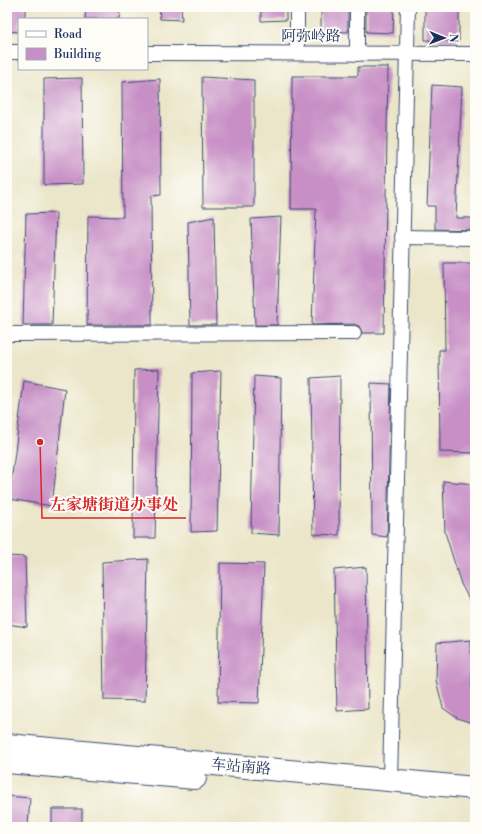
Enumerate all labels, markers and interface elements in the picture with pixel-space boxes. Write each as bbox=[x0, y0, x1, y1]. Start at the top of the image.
legend bbox=[18, 18, 148, 70]
north arrow bbox=[424, 18, 464, 58]
text: Road bbox=[54, 27, 82, 42]
street label: 阿弥岭路 bbox=[281, 27, 341, 46]
text: N bbox=[446, 34, 460, 43]
text: Building bbox=[53, 47, 102, 62]
callout: 左家塘街道办事处 bbox=[42, 490, 186, 518]
text: 左家塘街道办事处 bbox=[50, 495, 178, 515]
street label: 车站南路 bbox=[210, 755, 272, 779]

